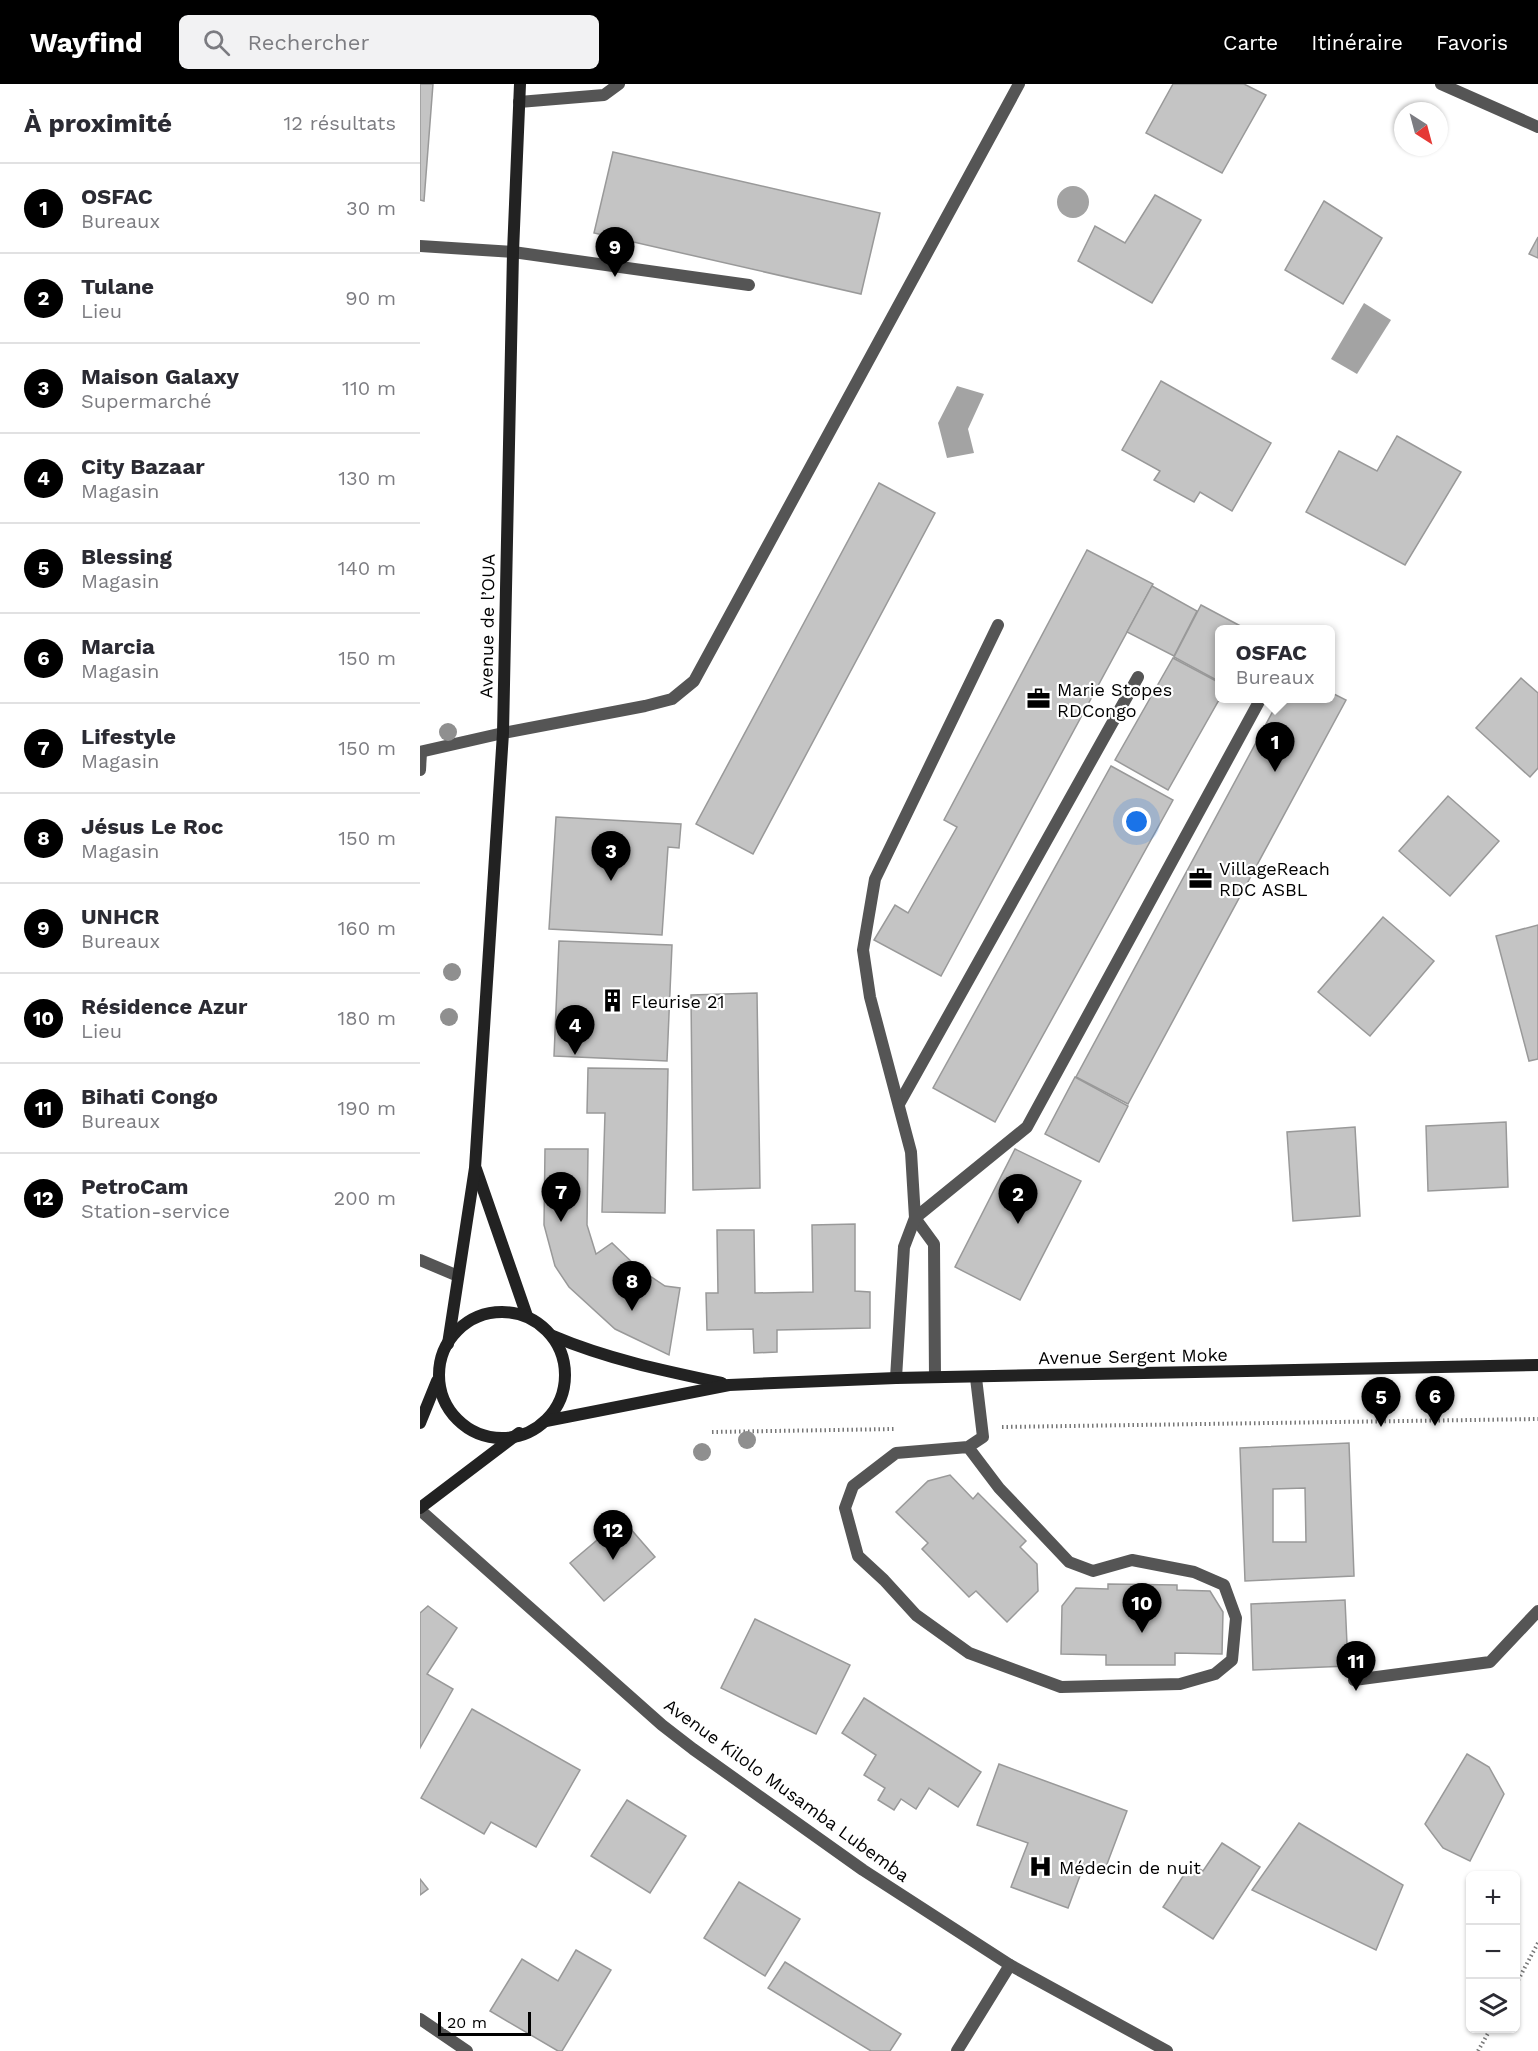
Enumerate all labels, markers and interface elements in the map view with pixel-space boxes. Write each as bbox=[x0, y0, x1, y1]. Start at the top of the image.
search box bbox=[179, 15, 599, 69]
text: Wayfind bbox=[30, 26, 143, 59]
icon: search bbox=[200, 26, 233, 59]
text: Rechercher bbox=[248, 30, 369, 55]
text: Carte bbox=[1223, 30, 1278, 55]
text: Itinéraire bbox=[1311, 30, 1403, 55]
text: Favoris bbox=[1436, 30, 1508, 55]
north arrow bbox=[1394, 102, 1448, 156]
text: À proximité bbox=[24, 108, 172, 138]
text: 12 résultats bbox=[284, 111, 396, 135]
text: OSFAC bbox=[81, 184, 153, 209]
text: 1 bbox=[39, 196, 48, 220]
text: 30 m bbox=[346, 196, 396, 220]
text: Bureaux bbox=[81, 209, 160, 233]
pin: 9 bbox=[596, 228, 634, 277]
text: Tulane bbox=[81, 274, 154, 299]
text: 2 bbox=[38, 286, 49, 310]
text: 90 m bbox=[345, 286, 396, 310]
text: Lieu bbox=[81, 299, 122, 323]
text: Maison Galaxy bbox=[81, 364, 239, 389]
text: 3 bbox=[38, 376, 49, 400]
text: 110 m bbox=[342, 376, 396, 400]
text: Supermarché bbox=[81, 389, 212, 413]
text: City Bazaar bbox=[81, 454, 205, 479]
text: 4 bbox=[37, 466, 50, 490]
text: 130 m bbox=[338, 466, 396, 490]
text: Magasin bbox=[81, 479, 159, 503]
text: Blessing bbox=[81, 544, 172, 569]
street label: Avenue de l’OUA bbox=[475, 553, 499, 698]
text: 5 bbox=[38, 556, 49, 580]
text: 140 m bbox=[338, 556, 396, 580]
text: Magasin bbox=[81, 569, 159, 593]
popup bbox=[1215, 625, 1335, 703]
text: Marcia bbox=[81, 634, 155, 659]
text: OSFAC bbox=[1235, 640, 1307, 665]
text: 6 bbox=[37, 646, 50, 670]
text: 150 m bbox=[338, 646, 396, 670]
text: Magasin bbox=[81, 659, 159, 683]
text: Bureaux bbox=[1235, 665, 1315, 689]
place label: Marie Stopes RDCongo bbox=[1057, 679, 1172, 721]
office icon: Marie Stopes RDCongo bbox=[1026, 686, 1052, 712]
pin: 1 bbox=[1256, 722, 1294, 772]
text: Lifestyle bbox=[81, 724, 176, 749]
text: 7 bbox=[37, 736, 50, 760]
text: 150 m bbox=[338, 736, 396, 760]
text: Magasin bbox=[81, 749, 159, 773]
your location bbox=[1122, 807, 1151, 836]
text: Jésus Le Roc bbox=[81, 814, 223, 839]
text: 8 bbox=[37, 826, 50, 850]
text: 150 m bbox=[338, 826, 396, 850]
pin: 3 bbox=[592, 832, 630, 881]
text: Magasin bbox=[81, 839, 159, 863]
place label: VillageReach RDC ASBL bbox=[1219, 858, 1330, 900]
office icon: VillageReach RDC ASBL bbox=[1188, 865, 1214, 891]
text: UNHCR bbox=[81, 904, 159, 929]
text: 9 bbox=[37, 916, 50, 940]
text: 160 m bbox=[338, 916, 396, 940]
text: Bureaux bbox=[81, 929, 160, 953]
building icon: Fleurise 21 bbox=[600, 988, 626, 1014]
place label: Fleurise 21 bbox=[631, 991, 725, 1012]
text: Résidence Azur bbox=[81, 994, 247, 1019]
text: 10 bbox=[33, 1006, 54, 1030]
text: 180 m bbox=[338, 1006, 396, 1030]
pin: 4 bbox=[556, 1006, 594, 1055]
text: Lieu bbox=[81, 1019, 122, 1043]
text: Bihati Congo bbox=[81, 1084, 218, 1109]
text: 11 bbox=[35, 1096, 52, 1120]
text: 190 m bbox=[338, 1096, 396, 1120]
text: Bureaux bbox=[81, 1109, 160, 1133]
pin: 7 bbox=[542, 1172, 580, 1222]
text: PetroCam bbox=[81, 1174, 189, 1199]
pin: 2 bbox=[998, 1174, 1038, 1224]
text: 12 bbox=[33, 1186, 54, 1210]
text: 200 m bbox=[334, 1186, 396, 1210]
text: Station-service bbox=[81, 1199, 230, 1223]
pin: 8 bbox=[612, 1262, 652, 1311]
street label: Avenue Sergent Moke bbox=[1038, 1344, 1228, 1368]
pin: 6 bbox=[1416, 1376, 1454, 1426]
pin: 5 bbox=[1362, 1378, 1400, 1427]
pin: 12 bbox=[594, 1510, 632, 1560]
pin: 10 bbox=[1122, 1584, 1162, 1633]
pin: 11 bbox=[1336, 1642, 1376, 1691]
street label: Avenue Kilolo Musamba Lubemba bbox=[660, 1694, 914, 1886]
hospital icon: Médecin de nuit bbox=[1028, 1854, 1054, 1880]
place label: Médecin de nuit bbox=[1059, 1857, 1201, 1878]
map controls bbox=[1466, 1871, 1520, 2033]
button: + bbox=[1466, 1871, 1520, 1925]
button: − bbox=[1466, 1925, 1520, 1979]
button: layers bbox=[1466, 1979, 1520, 2033]
scale bar bbox=[438, 2009, 531, 2036]
text: 20 m bbox=[447, 2013, 487, 2032]

